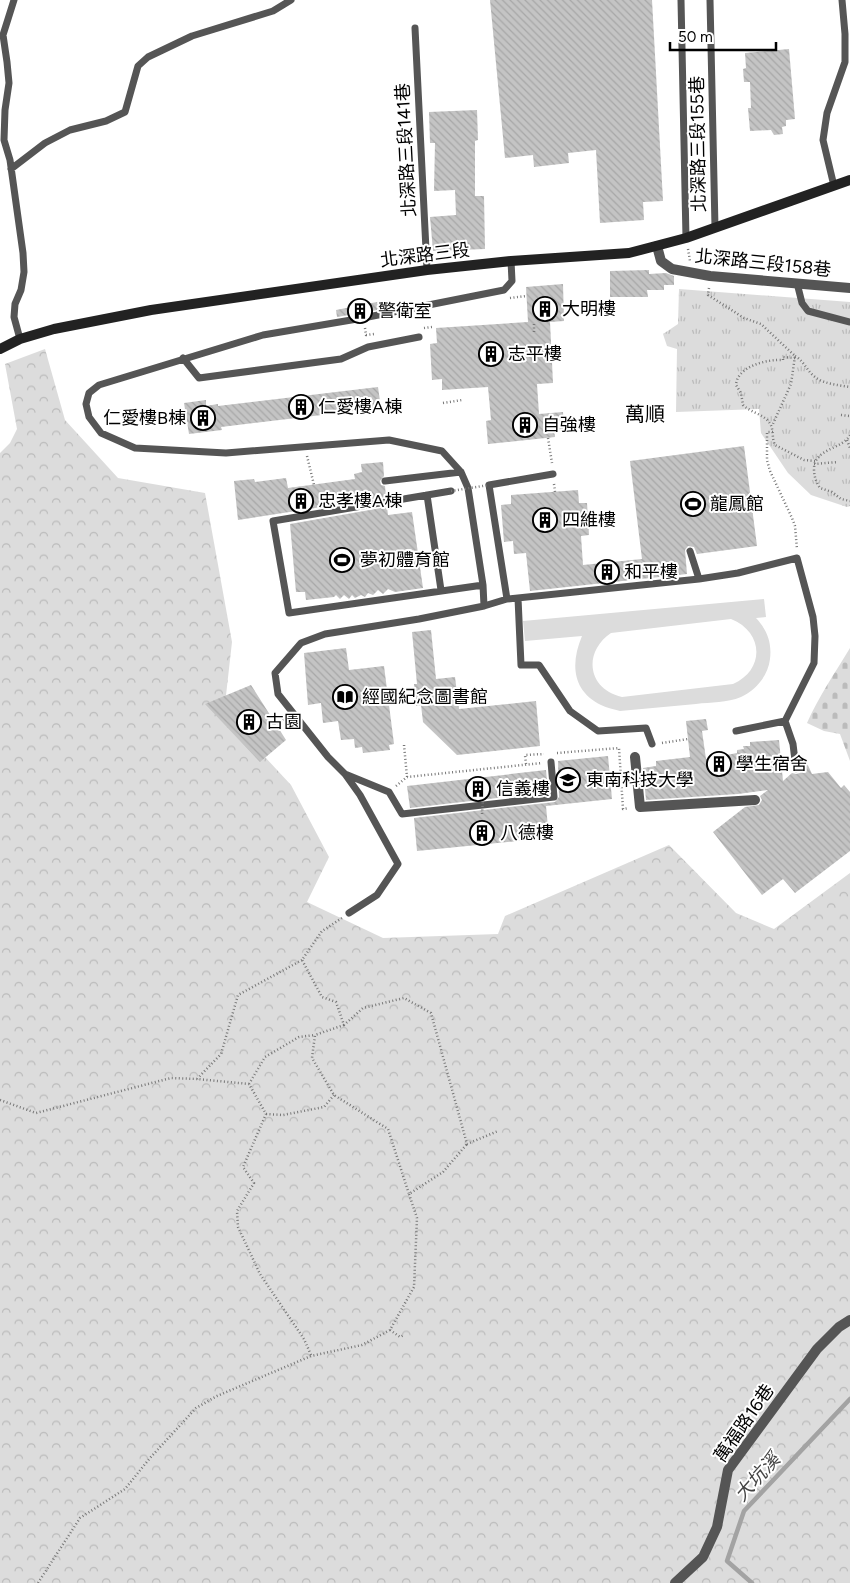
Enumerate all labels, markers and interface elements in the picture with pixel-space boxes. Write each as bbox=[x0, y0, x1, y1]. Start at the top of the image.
scale bar bbox=[670, 20, 776, 52]
text: 50 m bbox=[678, 28, 713, 46]
street label: 北深路三段155巷 bbox=[686, 76, 710, 212]
street label: 北深路三段141巷 bbox=[392, 82, 420, 218]
street label: 北深路三段 bbox=[379, 239, 471, 271]
street label: 北深路三段158巷 bbox=[694, 245, 832, 281]
building icon: 大明樓 bbox=[532, 296, 558, 322]
building icon: 警衛室 bbox=[347, 298, 373, 324]
place label: 大明樓 bbox=[562, 298, 616, 320]
place label: 警衛室 bbox=[378, 300, 432, 322]
building icon: 志平樓 bbox=[478, 341, 504, 367]
place label: 志平樓 bbox=[508, 343, 562, 365]
building icon: 仁愛樓A棟 bbox=[288, 394, 314, 420]
place label: 仁愛樓A棟 bbox=[318, 396, 402, 418]
district label: 萬順 bbox=[625, 402, 665, 426]
building icon: 仁愛樓B棟 bbox=[190, 405, 216, 431]
place label: 仁愛樓B棟 bbox=[103, 407, 186, 429]
building icon: 自強樓 bbox=[512, 412, 538, 438]
place label: 自強樓 bbox=[542, 414, 596, 436]
building icon: 忠孝樓A棟 bbox=[288, 488, 314, 514]
place label: 忠孝樓A棟 bbox=[318, 490, 402, 512]
sports icon: 龍鳳館 bbox=[680, 491, 706, 517]
place label: 龍鳳館 bbox=[710, 493, 764, 515]
building icon: 四維樓 bbox=[532, 507, 558, 533]
place label: 四維樓 bbox=[562, 509, 616, 531]
sports icon: 夢初體育館 bbox=[329, 547, 355, 573]
place label: 夢初體育館 bbox=[360, 549, 450, 571]
building icon: 和平樓 bbox=[594, 559, 620, 585]
place label: 和平樓 bbox=[624, 561, 678, 583]
library icon: 經國紀念圖書館 bbox=[332, 684, 358, 710]
place label: 經國紀念圖書館 bbox=[362, 686, 488, 708]
building icon: 古園 bbox=[236, 709, 262, 735]
place label: 古園 bbox=[266, 711, 302, 733]
building icon: 學生宿舍 bbox=[706, 751, 732, 777]
place label: 學生宿舍 bbox=[736, 753, 808, 775]
school or university icon: 東南科技大學 bbox=[555, 767, 581, 793]
place label: 東南科技大學 bbox=[586, 769, 694, 791]
building icon: 信義樓 bbox=[465, 776, 491, 802]
place label: 信義樓 bbox=[496, 778, 550, 800]
building icon: 八德樓 bbox=[469, 820, 495, 846]
place label: 八德樓 bbox=[500, 822, 554, 844]
street label: 萬福路16巷 bbox=[709, 1380, 779, 1466]
water label: 大坑溪 bbox=[729, 1446, 787, 1506]

